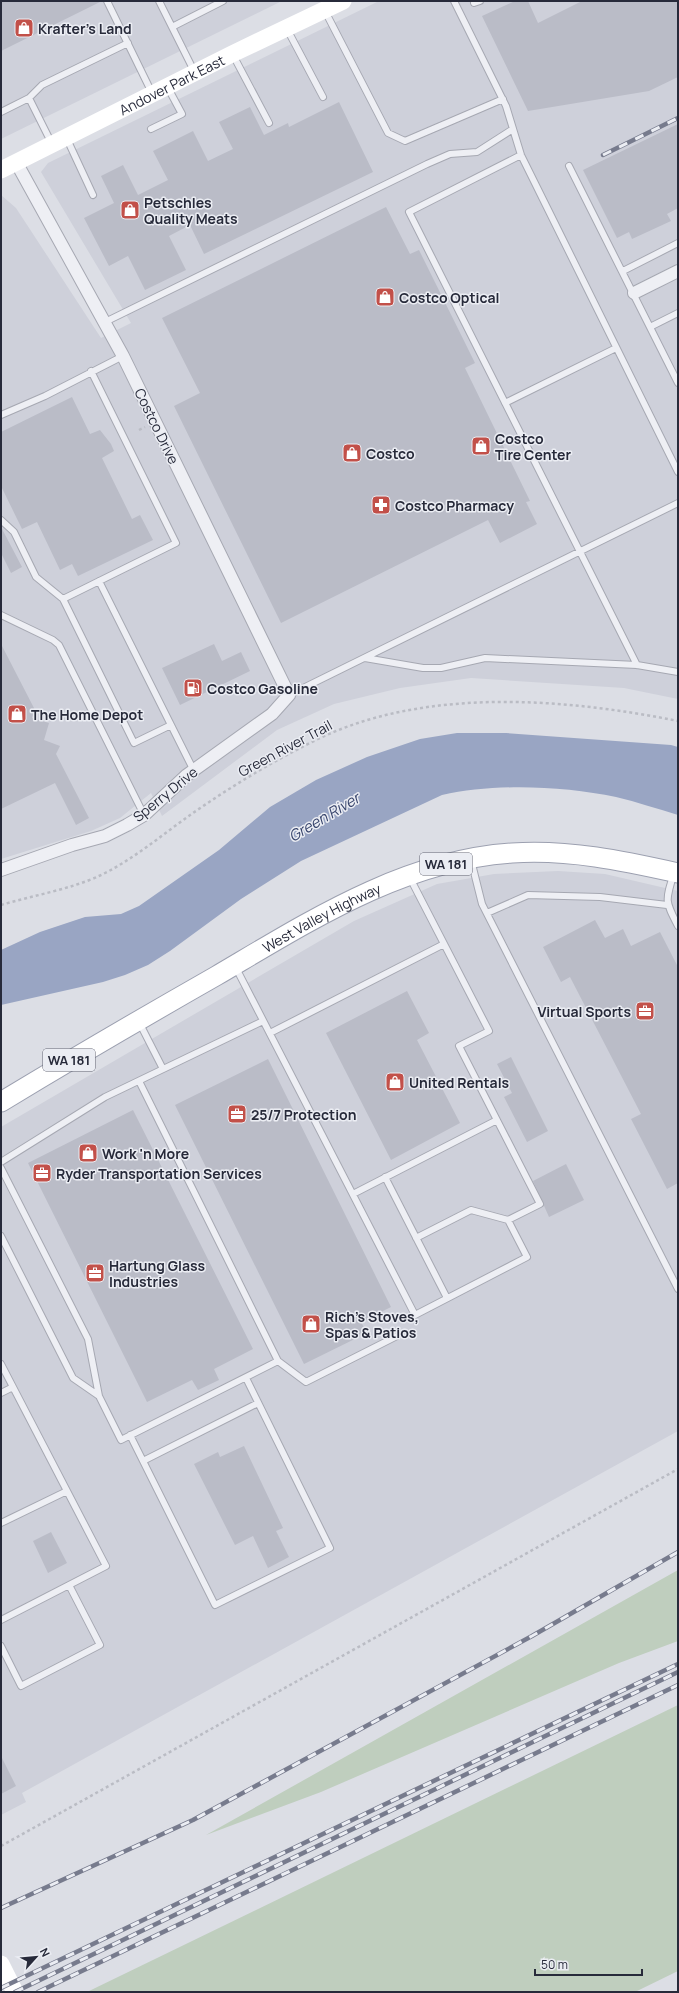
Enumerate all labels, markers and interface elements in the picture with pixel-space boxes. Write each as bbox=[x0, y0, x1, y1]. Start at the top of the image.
shop icon: Krafter's Land bbox=[13, 17, 35, 39]
place label: Krafter's Land bbox=[38, 19, 132, 38]
street label: Andover Park East bbox=[116, 50, 228, 119]
place label: Petschles Quality Meats bbox=[144, 193, 238, 228]
shop icon: Petschles Quality Meats bbox=[119, 199, 141, 221]
shop icon: Costco Optical bbox=[374, 286, 396, 308]
place label: Costco Optical bbox=[399, 288, 499, 307]
street label: Costco Drive bbox=[130, 385, 184, 467]
place label: Costco Tire Center bbox=[495, 429, 572, 464]
shop icon: Costco Tire Center bbox=[470, 435, 492, 457]
shop icon: Costco bbox=[341, 442, 363, 464]
place label: Costco bbox=[366, 444, 415, 463]
pharmacy icon: Costco Pharmacy bbox=[370, 494, 392, 516]
place label: Costco Pharmacy bbox=[395, 496, 514, 515]
fuel station icon: Costco Gasoline bbox=[182, 677, 204, 699]
place label: Costco Gasoline bbox=[207, 679, 318, 698]
shop icon: The Home Depot bbox=[6, 703, 28, 725]
place label: The Home Depot bbox=[31, 705, 143, 724]
street label: Green River Trail bbox=[235, 715, 335, 781]
street label: Sperry Drive bbox=[129, 762, 201, 826]
water label: Green River bbox=[285, 786, 366, 846]
road number: WA 181 bbox=[420, 853, 472, 875]
street label: West Valley Highway bbox=[259, 878, 384, 956]
office icon: Virtual Sports bbox=[634, 1000, 656, 1022]
place label: Virtual Sports bbox=[537, 1002, 631, 1021]
road number: WA 181 bbox=[43, 1049, 95, 1071]
shop icon: United Rentals bbox=[384, 1071, 406, 1093]
place label: United Rentals bbox=[409, 1073, 510, 1092]
office icon: 25/7 Protection bbox=[226, 1103, 248, 1125]
place label: 25/7 Protection bbox=[251, 1105, 356, 1124]
shop icon: Work 'n More bbox=[77, 1142, 99, 1164]
place label: Work 'n More bbox=[102, 1144, 189, 1163]
office icon: Ryder Transportation Services bbox=[31, 1162, 53, 1184]
place label: Ryder Transportation Services bbox=[56, 1164, 262, 1183]
place label: Hartung Glass Industries bbox=[109, 1256, 206, 1291]
office icon: Hartung Glass Industries bbox=[84, 1262, 106, 1284]
place label: Rich's Stoves, Spas & Patios bbox=[325, 1307, 419, 1342]
shop icon: Rich's Stoves, Spas & Patios bbox=[300, 1313, 322, 1335]
north arrow bbox=[16, 1937, 56, 1977]
text: N bbox=[37, 1945, 54, 1959]
scale bar bbox=[535, 1951, 642, 1977]
text: 50 m bbox=[541, 1956, 568, 1973]

